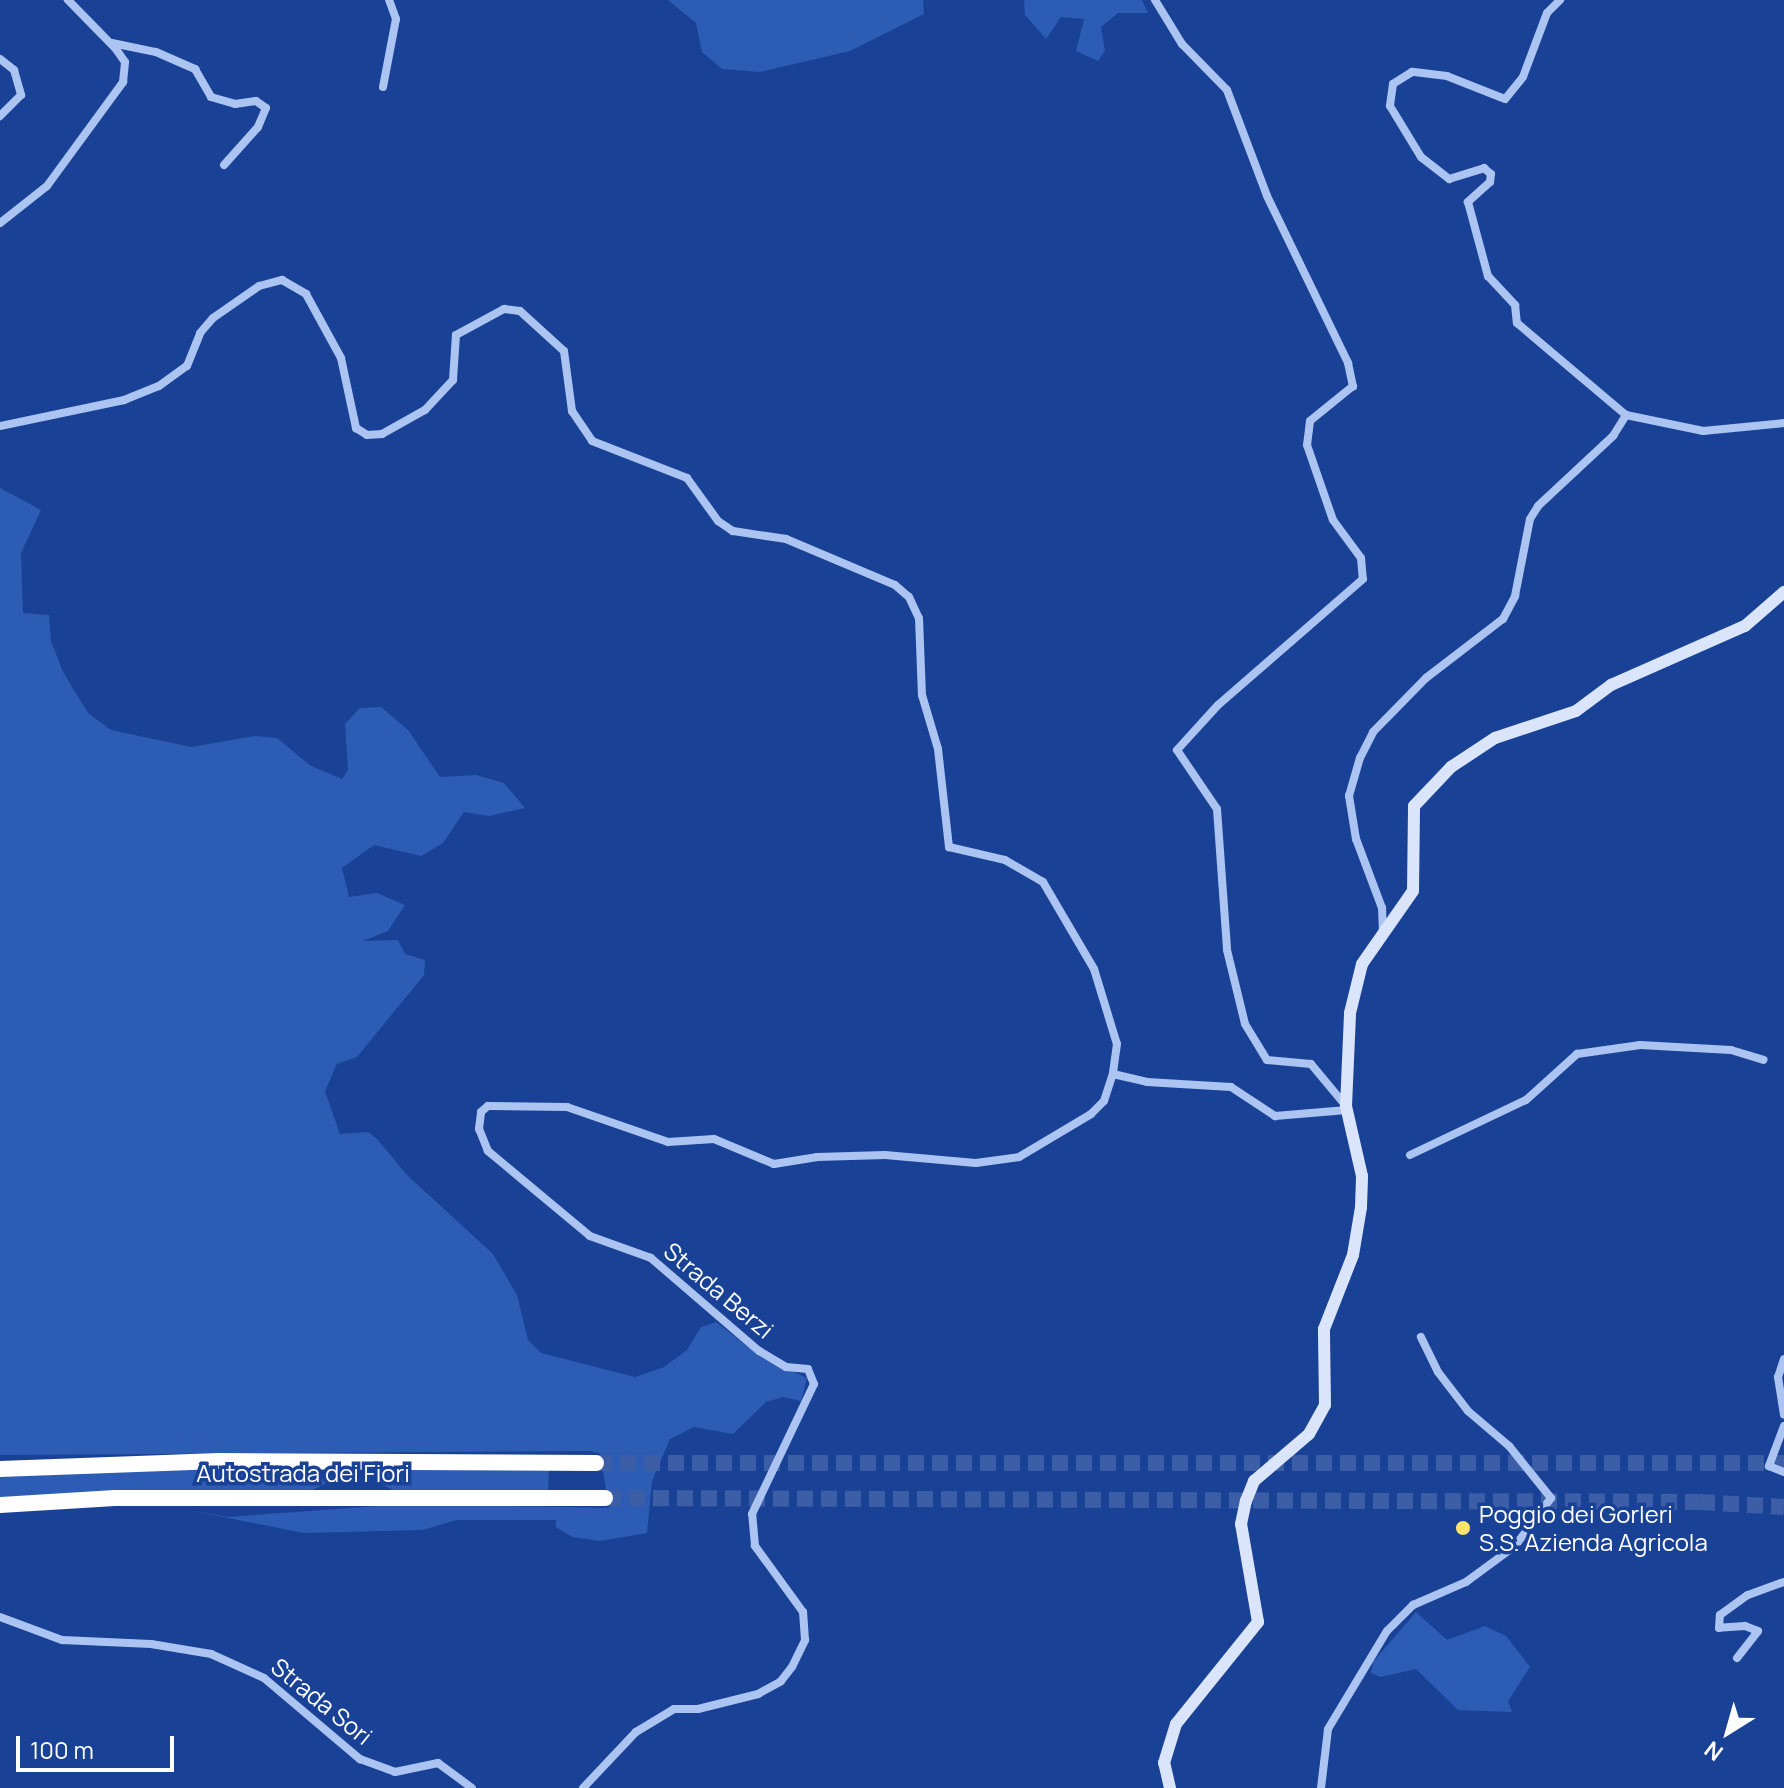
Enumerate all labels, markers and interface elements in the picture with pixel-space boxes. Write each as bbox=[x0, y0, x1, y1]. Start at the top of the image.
street label: Strada Berzi bbox=[658, 1236, 780, 1344]
street label: Autostrada dei Fiori bbox=[196, 1459, 410, 1487]
place label: Poggio dei Gorleri S.S. Azienda Agricola bbox=[1479, 1500, 1708, 1556]
marker: Poggio dei Gorleri S.S. Azienda Agricola bbox=[1454, 1519, 1472, 1537]
street label: Strada Sori bbox=[266, 1652, 378, 1750]
north arrow bbox=[1688, 1692, 1768, 1772]
scale bar bbox=[20, 1720, 178, 1770]
text: 100 m bbox=[30, 1733, 94, 1766]
text: N bbox=[1698, 1734, 1729, 1768]

